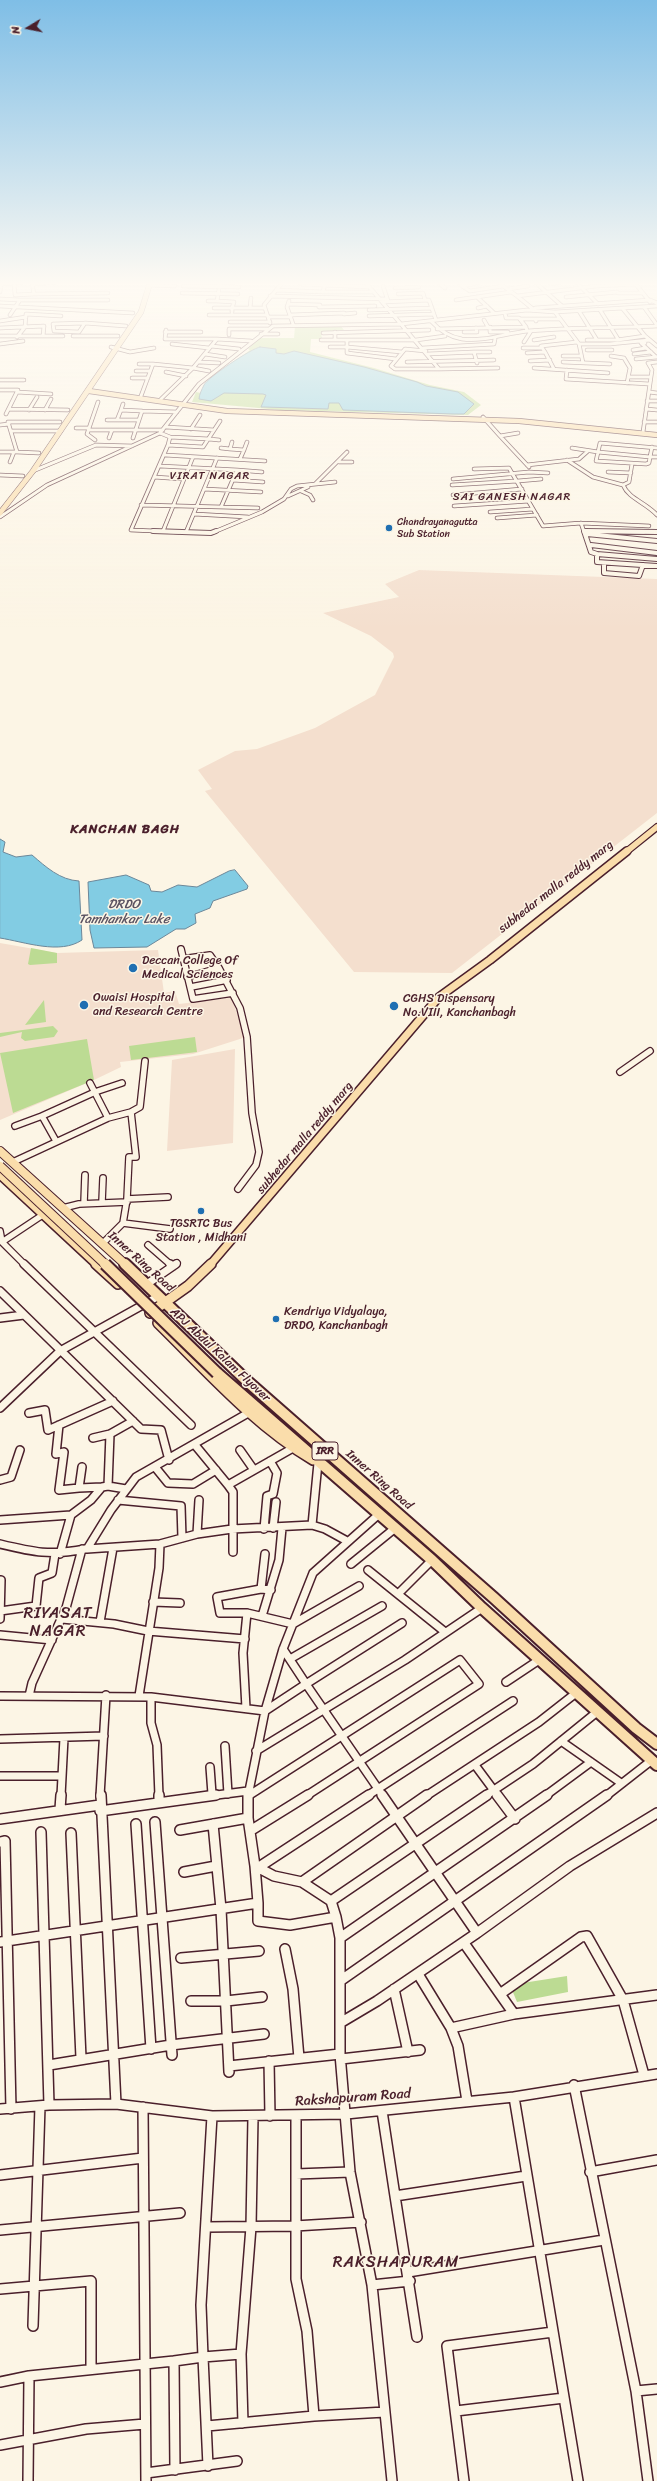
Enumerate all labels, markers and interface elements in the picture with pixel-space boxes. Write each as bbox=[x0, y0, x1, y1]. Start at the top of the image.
north arrow bbox=[8, 8, 48, 48]
text: N bbox=[6, 25, 26, 36]
district label: VIRAT NAGAR bbox=[170, 469, 250, 483]
district label: SAI GANESH NAGAR bbox=[454, 490, 570, 504]
place label: Chandrayanagutta Sub Station bbox=[397, 516, 478, 540]
marker: Chandrayanagutta Sub Station bbox=[384, 523, 394, 533]
district label: KANCHAN BAGH bbox=[70, 822, 180, 838]
street label: subhedar malla reddy marg bbox=[496, 838, 616, 936]
water label: DRDO Tamhankar Lake bbox=[78, 897, 170, 928]
place label: Deccan College Of Medical Sciences bbox=[142, 954, 238, 982]
marker: Deccan College Of Medical Sciences bbox=[127, 962, 139, 974]
place label: Owaisi Hospital and Research Centre bbox=[93, 991, 203, 1019]
place label: CGHS Dispensary No.VIII, Kanchanbagh bbox=[403, 992, 516, 1020]
marker: Owaisi Hospital and Research Centre bbox=[78, 999, 90, 1011]
marker: CGHS Dispensary No.VIII, Kanchanbagh bbox=[388, 1000, 400, 1012]
street label: subhedar malla reddy marg bbox=[254, 1079, 356, 1197]
marker: TGSRTC Bus Station , Midhani bbox=[196, 1206, 206, 1216]
place label: TGSRTC Bus Station , Midhani bbox=[156, 1217, 246, 1245]
street label: Inner Ring Road bbox=[105, 1229, 177, 1295]
street label: APJ Abdul Kalam Flyover bbox=[167, 1305, 273, 1405]
place label: Kendriya Vidyalaya, DRDO, Kanchanbagh bbox=[284, 1305, 388, 1333]
marker: Kendriya Vidyalaya, DRDO, Kanchanbagh bbox=[271, 1314, 281, 1324]
road number: IRR bbox=[312, 1442, 338, 1460]
street label: Inner Ring Road bbox=[343, 1447, 415, 1513]
district label: RIYASAT NAGAR bbox=[24, 1604, 92, 1642]
street label: Rakshapuram Road bbox=[295, 2086, 411, 2110]
district label: RAKSHAPURAM bbox=[334, 2253, 458, 2273]

